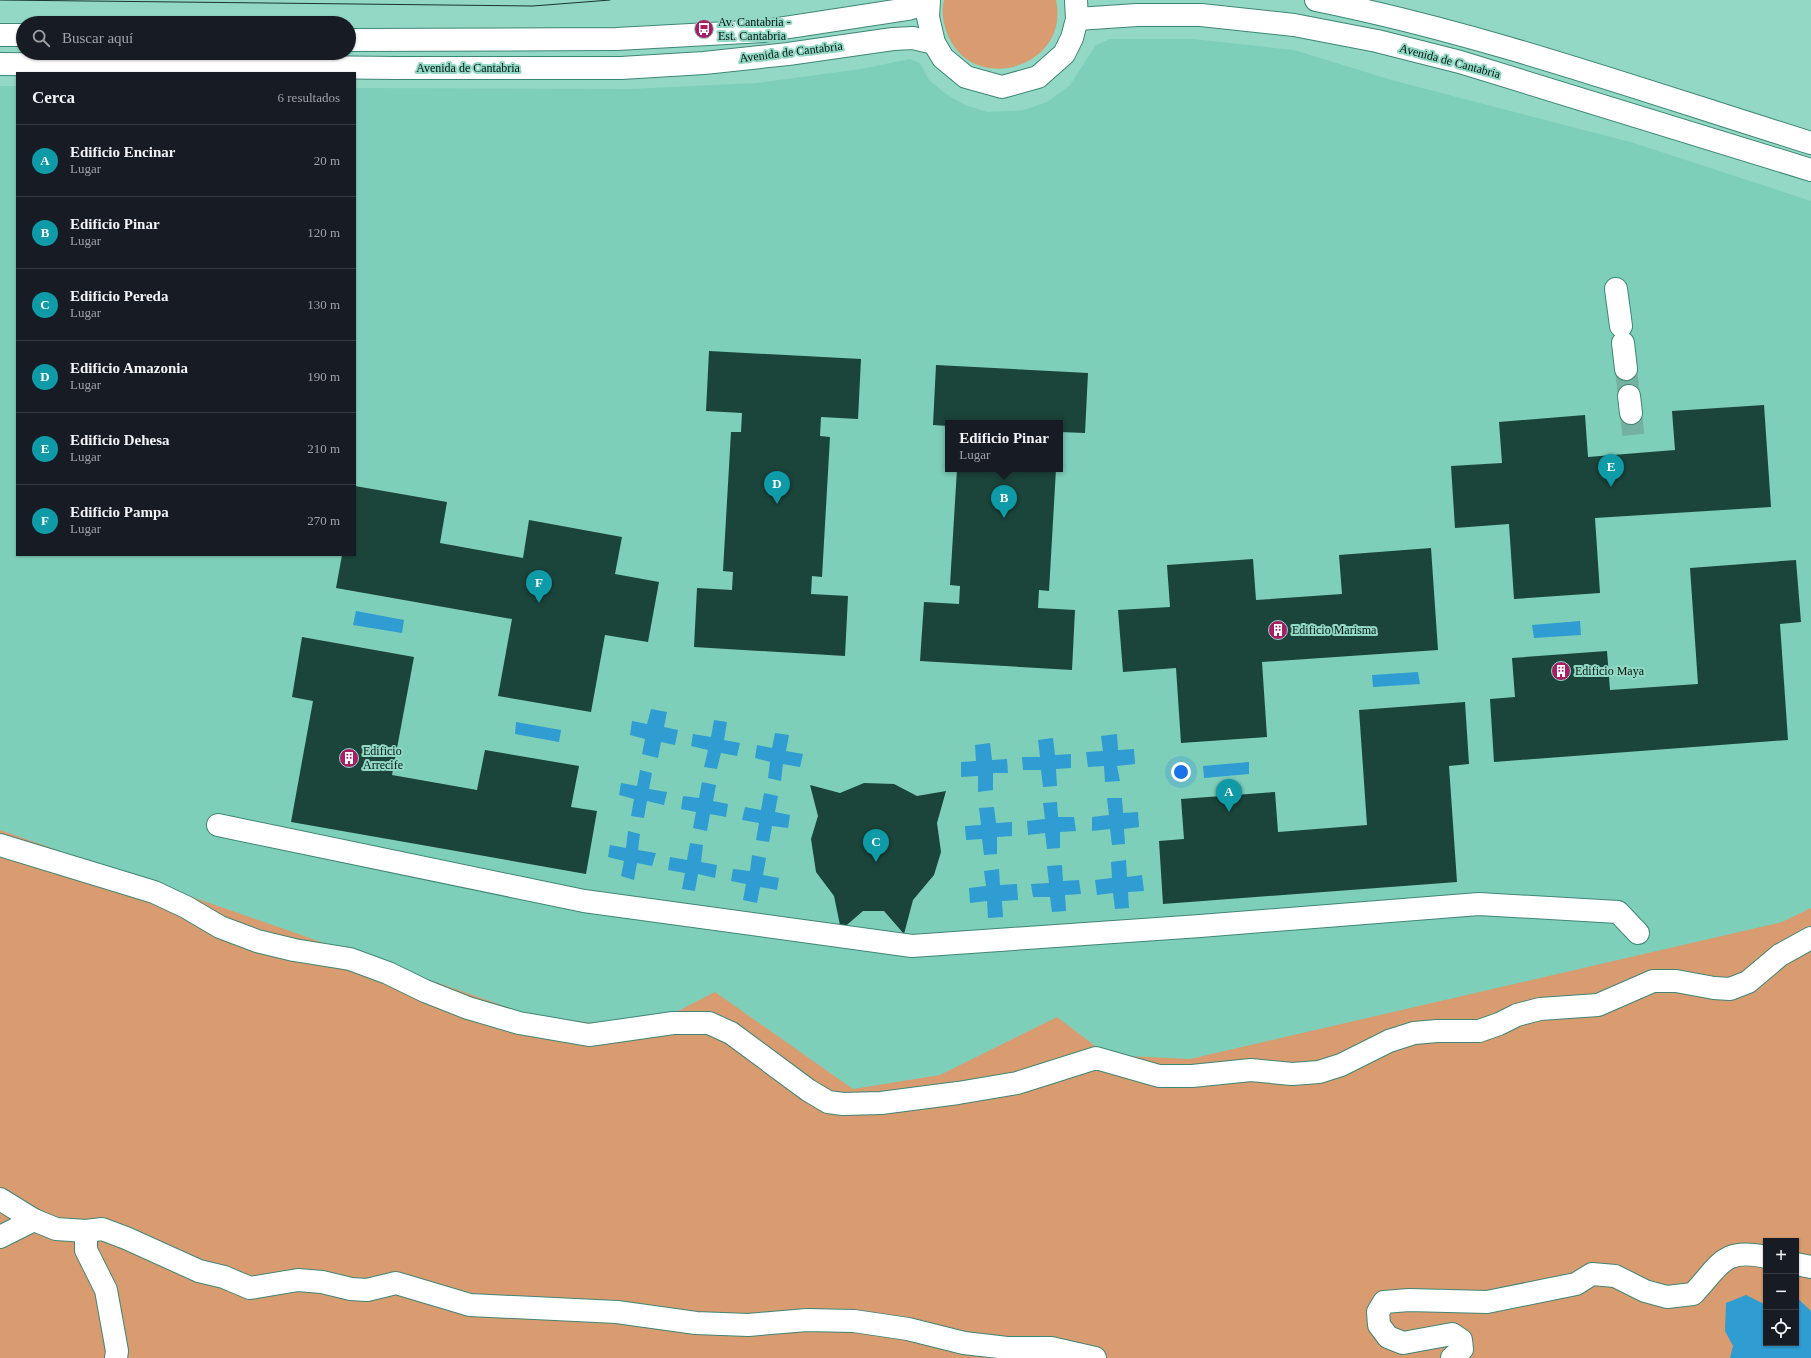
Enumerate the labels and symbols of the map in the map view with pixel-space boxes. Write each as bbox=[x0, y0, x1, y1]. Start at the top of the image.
place label: Av. Cantabria - Est. Cantabria bbox=[718, 15, 791, 43]
bus stop icon: Av. Cantabria - Est. Cantabria bbox=[693, 18, 715, 40]
street label: Avenida de Cantabria bbox=[739, 39, 844, 65]
street label: Avenida de Cantabria bbox=[1398, 41, 1503, 81]
street label: Avenida de Cantabria bbox=[416, 61, 521, 75]
pin: E bbox=[1598, 454, 1624, 487]
pin: D bbox=[764, 471, 790, 504]
pin: B bbox=[991, 485, 1017, 518]
pin: F bbox=[526, 570, 552, 603]
building icon: Edificio Marisma bbox=[1267, 619, 1289, 641]
place label: Edificio Marisma bbox=[1292, 623, 1377, 637]
building icon: Edificio Maya bbox=[1550, 660, 1572, 682]
place label: Edificio Maya bbox=[1575, 664, 1645, 678]
place label: Edificio Arrecife bbox=[363, 744, 403, 772]
building icon: Edificio Arrecife bbox=[338, 747, 360, 769]
your location bbox=[1171, 762, 1191, 782]
pin: A bbox=[1216, 779, 1242, 812]
pin: C bbox=[863, 829, 889, 862]

